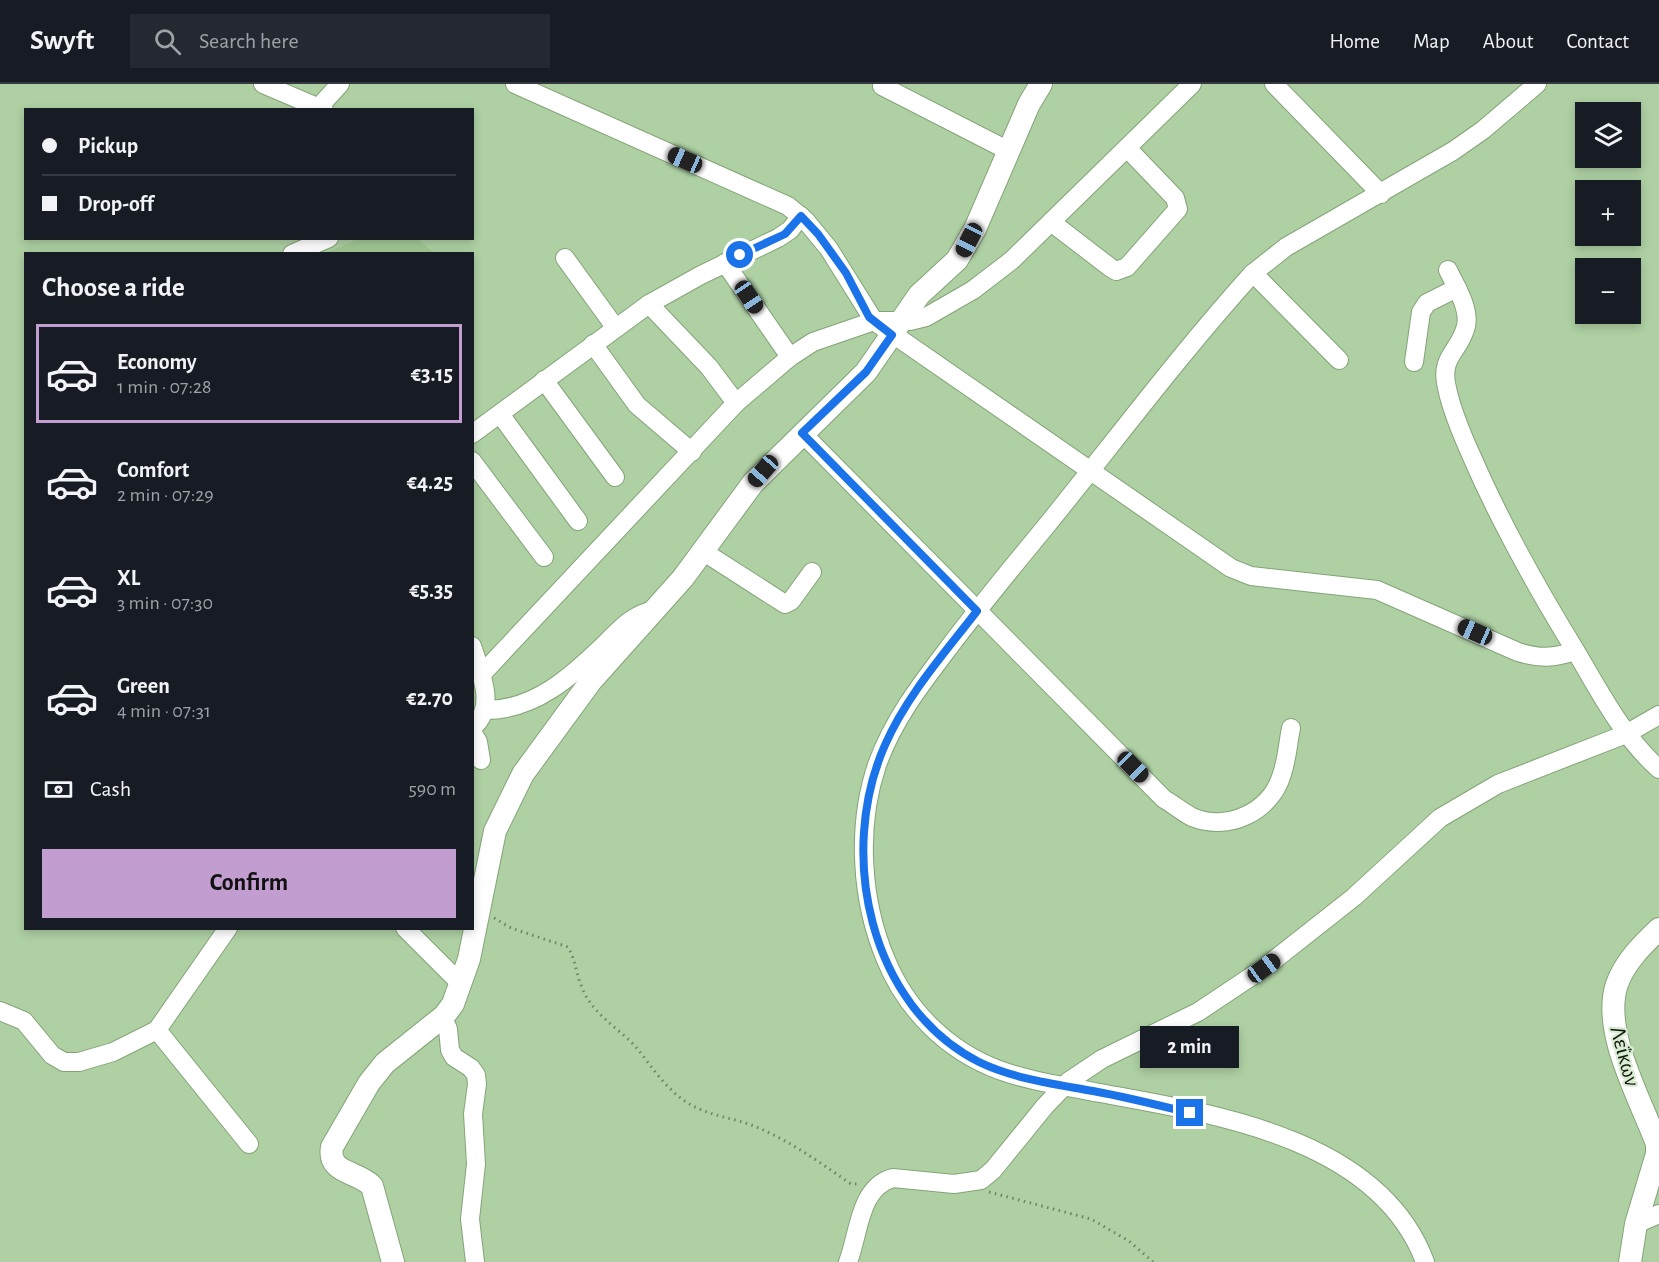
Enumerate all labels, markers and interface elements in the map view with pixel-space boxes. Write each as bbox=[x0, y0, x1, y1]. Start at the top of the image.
search box bbox=[130, 14, 550, 68]
icon: search bbox=[151, 25, 184, 58]
text: Swyft bbox=[30, 27, 94, 55]
text: Search here bbox=[199, 30, 299, 52]
text: Home bbox=[1329, 31, 1380, 52]
text: Map bbox=[1413, 31, 1450, 52]
text: About bbox=[1483, 31, 1533, 52]
text: Contact bbox=[1566, 31, 1629, 52]
map controls bbox=[1575, 102, 1641, 324]
button: layers bbox=[1575, 102, 1641, 168]
text: Pickup bbox=[78, 135, 138, 157]
car bbox=[665, 144, 705, 176]
button: + bbox=[1575, 180, 1641, 246]
text: Drop-off bbox=[78, 193, 154, 215]
car bbox=[953, 220, 985, 260]
route start bbox=[726, 241, 753, 268]
button: − bbox=[1575, 258, 1641, 324]
text: Choose a ride bbox=[42, 274, 185, 301]
car bbox=[731, 277, 767, 317]
icon: car bbox=[45, 347, 99, 401]
text: Economy bbox=[117, 351, 197, 373]
text: €3.15 bbox=[411, 363, 453, 385]
text: 1 min · 07:28 bbox=[117, 377, 212, 397]
car bbox=[744, 452, 782, 490]
icon: car bbox=[45, 455, 99, 509]
text: Comfort bbox=[117, 459, 189, 481]
text: €4.25 bbox=[407, 471, 453, 493]
text: 2 min · 07:29 bbox=[117, 485, 214, 505]
icon: car bbox=[45, 563, 99, 617]
text: XL bbox=[117, 567, 140, 589]
text: €5.35 bbox=[409, 579, 453, 601]
text: 3 min · 07:30 bbox=[117, 593, 213, 613]
car bbox=[1455, 616, 1495, 648]
icon: car bbox=[45, 671, 99, 725]
text: Green bbox=[117, 675, 170, 697]
text: €2.70 bbox=[406, 687, 453, 709]
text: 4 min · 07:31 bbox=[117, 701, 211, 721]
car bbox=[1114, 748, 1152, 786]
icon: cash bbox=[42, 773, 75, 806]
text: Cash bbox=[90, 778, 131, 800]
text: 590 m bbox=[408, 779, 456, 799]
button: Confirm bbox=[42, 849, 456, 918]
car bbox=[1244, 950, 1284, 986]
street label: Λεΐκων bbox=[1606, 1024, 1644, 1089]
callout: 2 min bbox=[1140, 1026, 1240, 1068]
text: 2 min bbox=[1167, 1037, 1212, 1057]
route end bbox=[1176, 1099, 1203, 1126]

